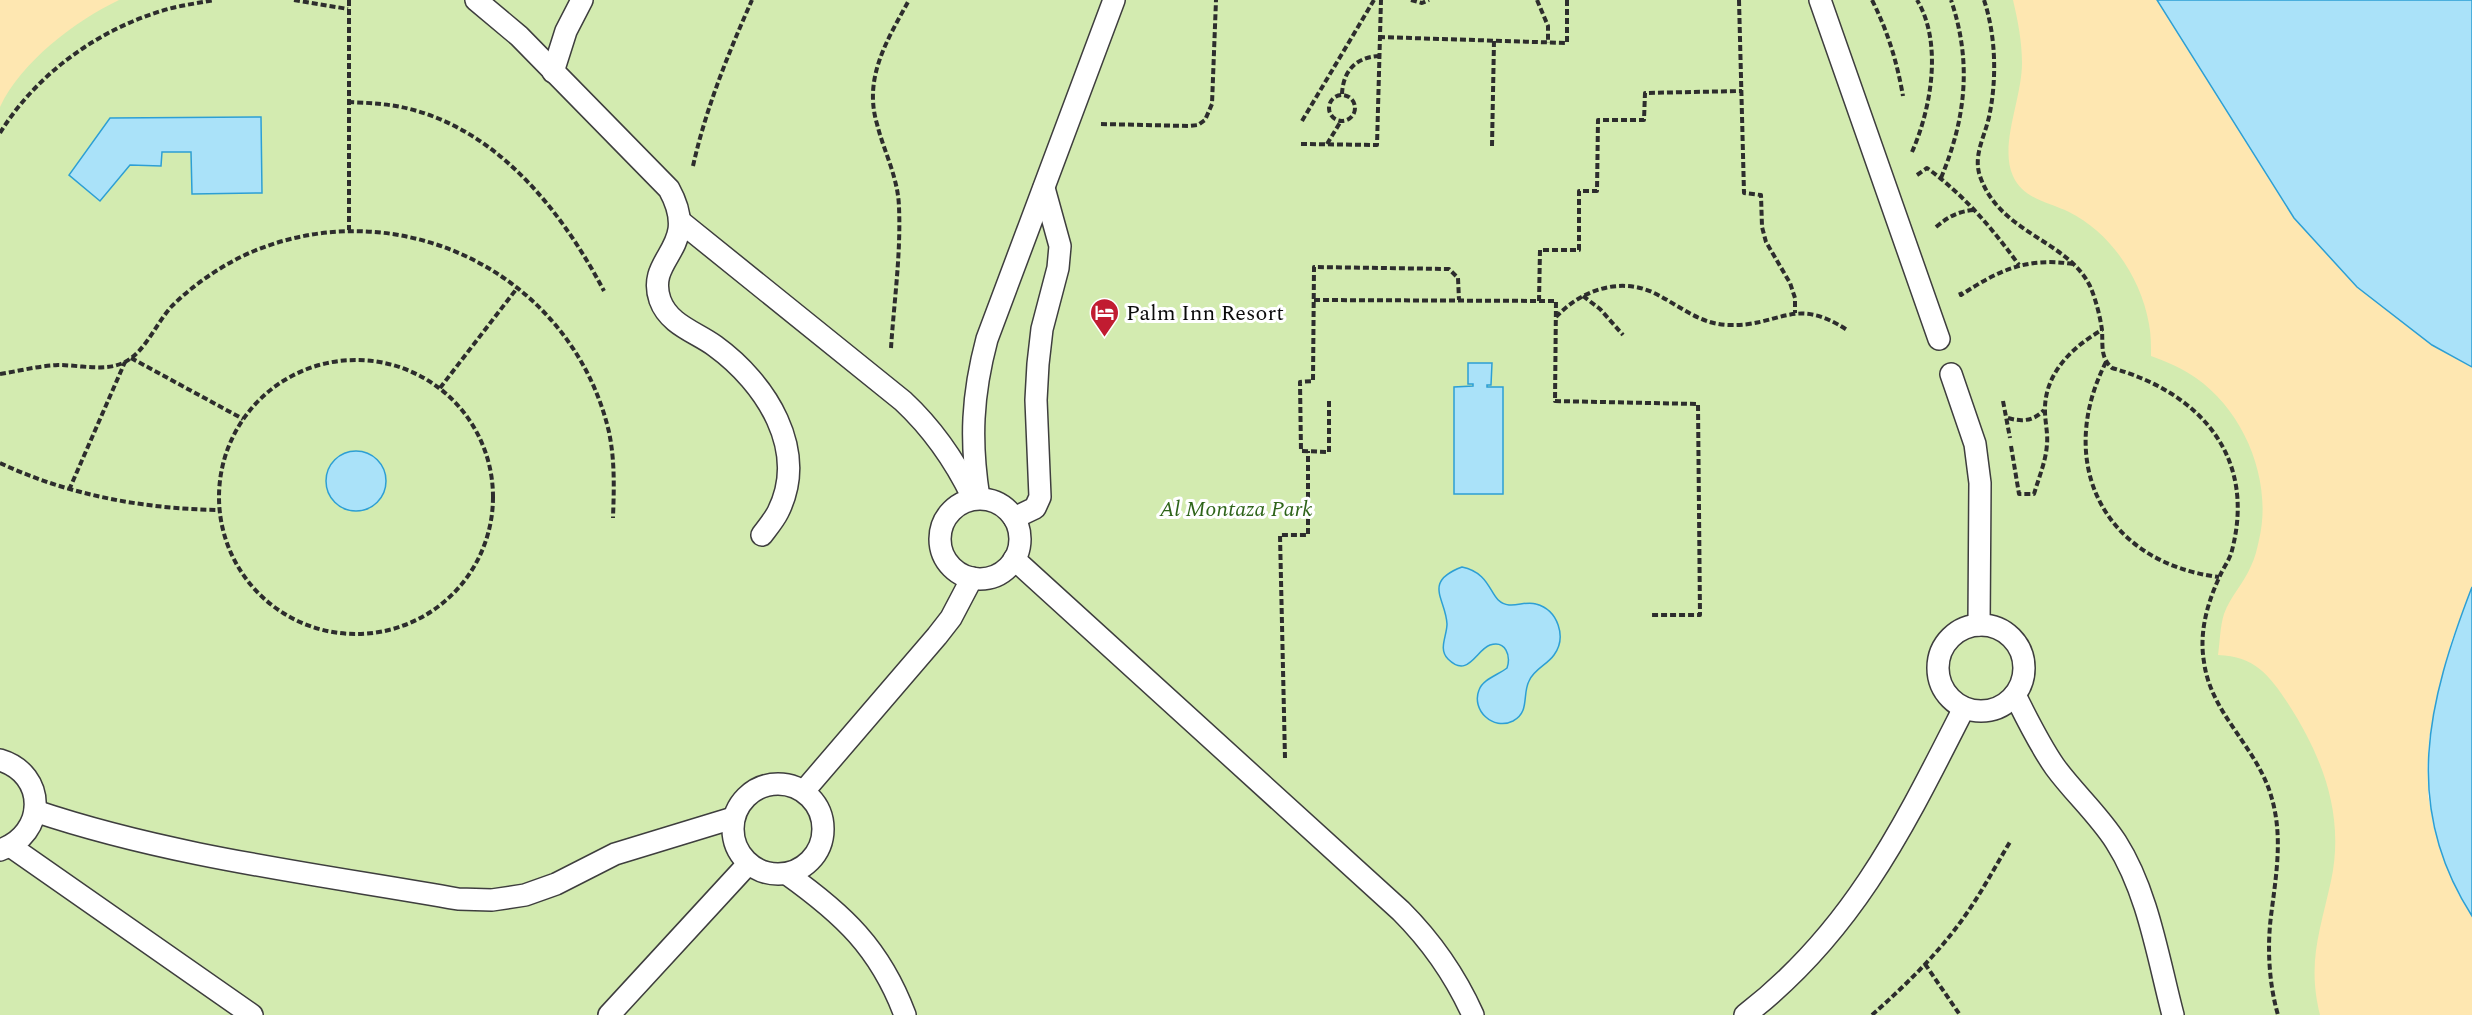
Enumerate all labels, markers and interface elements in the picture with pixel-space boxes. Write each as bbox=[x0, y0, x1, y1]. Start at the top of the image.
hotel icon: Palm Inn Resort bbox=[1089, 296, 1121, 338]
place label: Palm Inn Resort bbox=[1126, 297, 1284, 330]
park label: Al Montaza Park bbox=[1158, 493, 1313, 526]

